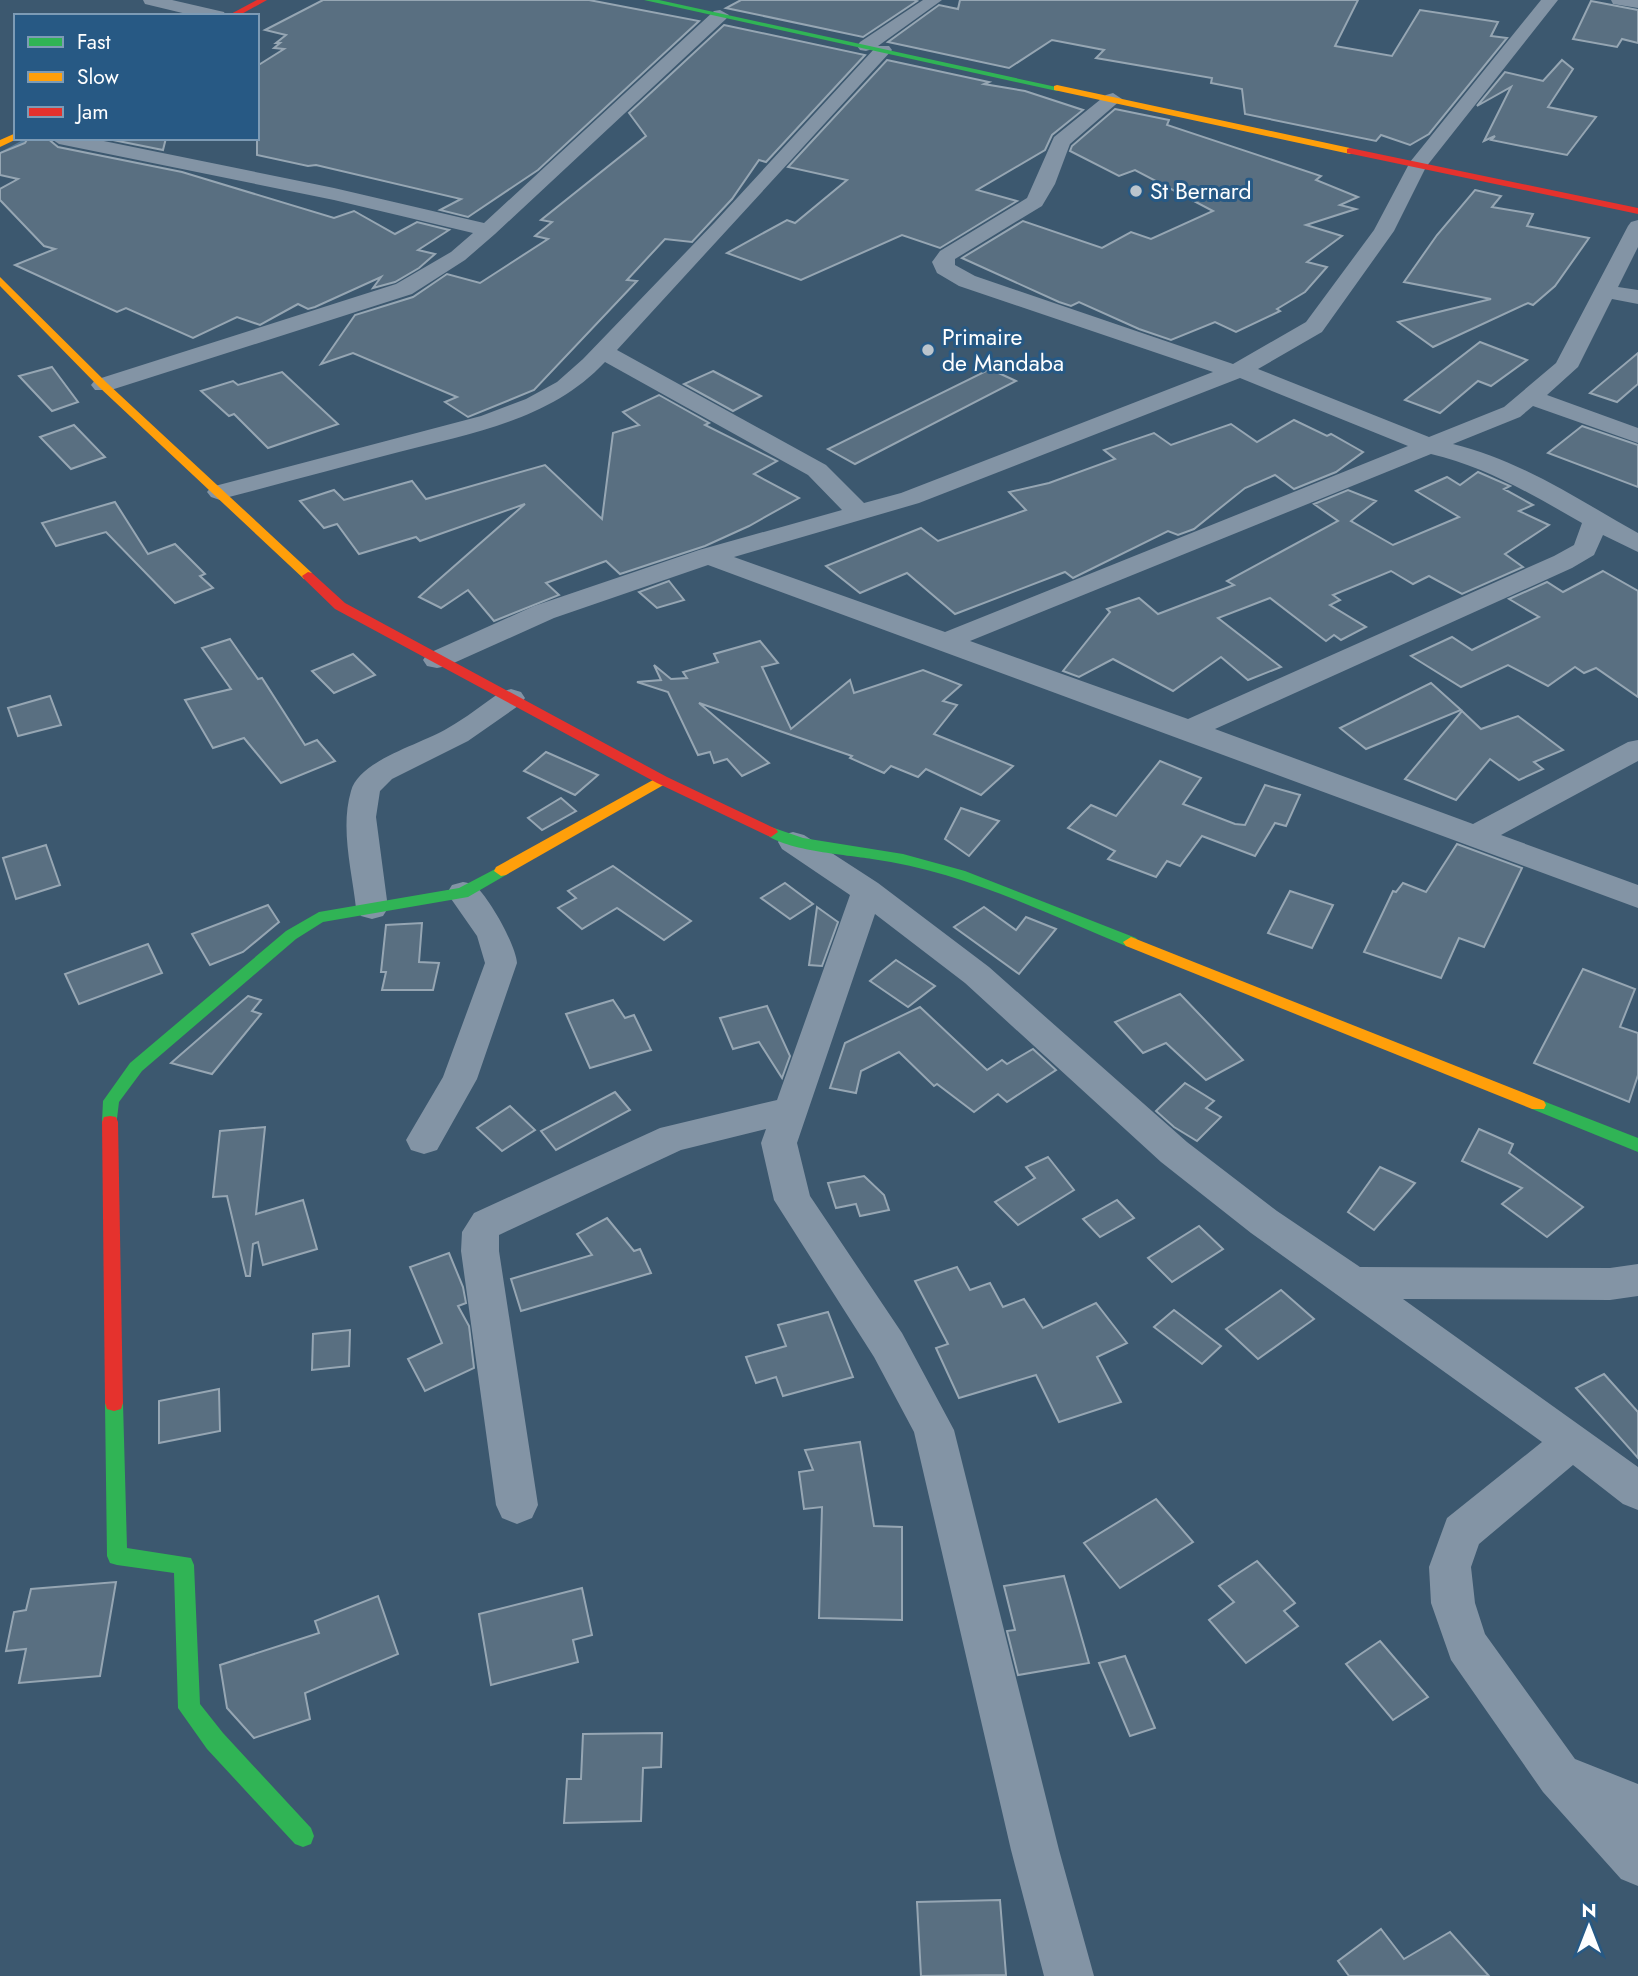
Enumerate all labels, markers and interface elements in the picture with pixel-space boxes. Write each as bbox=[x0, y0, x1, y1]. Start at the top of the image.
legend bbox=[14, 14, 259, 140]
text: Fast bbox=[77, 27, 110, 57]
text: Slow bbox=[77, 62, 119, 92]
text: Jam bbox=[74, 97, 109, 127]
place label: St Bernard bbox=[1150, 174, 1252, 208]
marker: St Bernard bbox=[1128, 183, 1144, 199]
place label: Primaire de Mandaba bbox=[942, 320, 1064, 380]
marker: Primaire de Mandaba bbox=[920, 342, 936, 358]
north arrow bbox=[1554, 1892, 1624, 1962]
text: N bbox=[1581, 1897, 1597, 1924]

